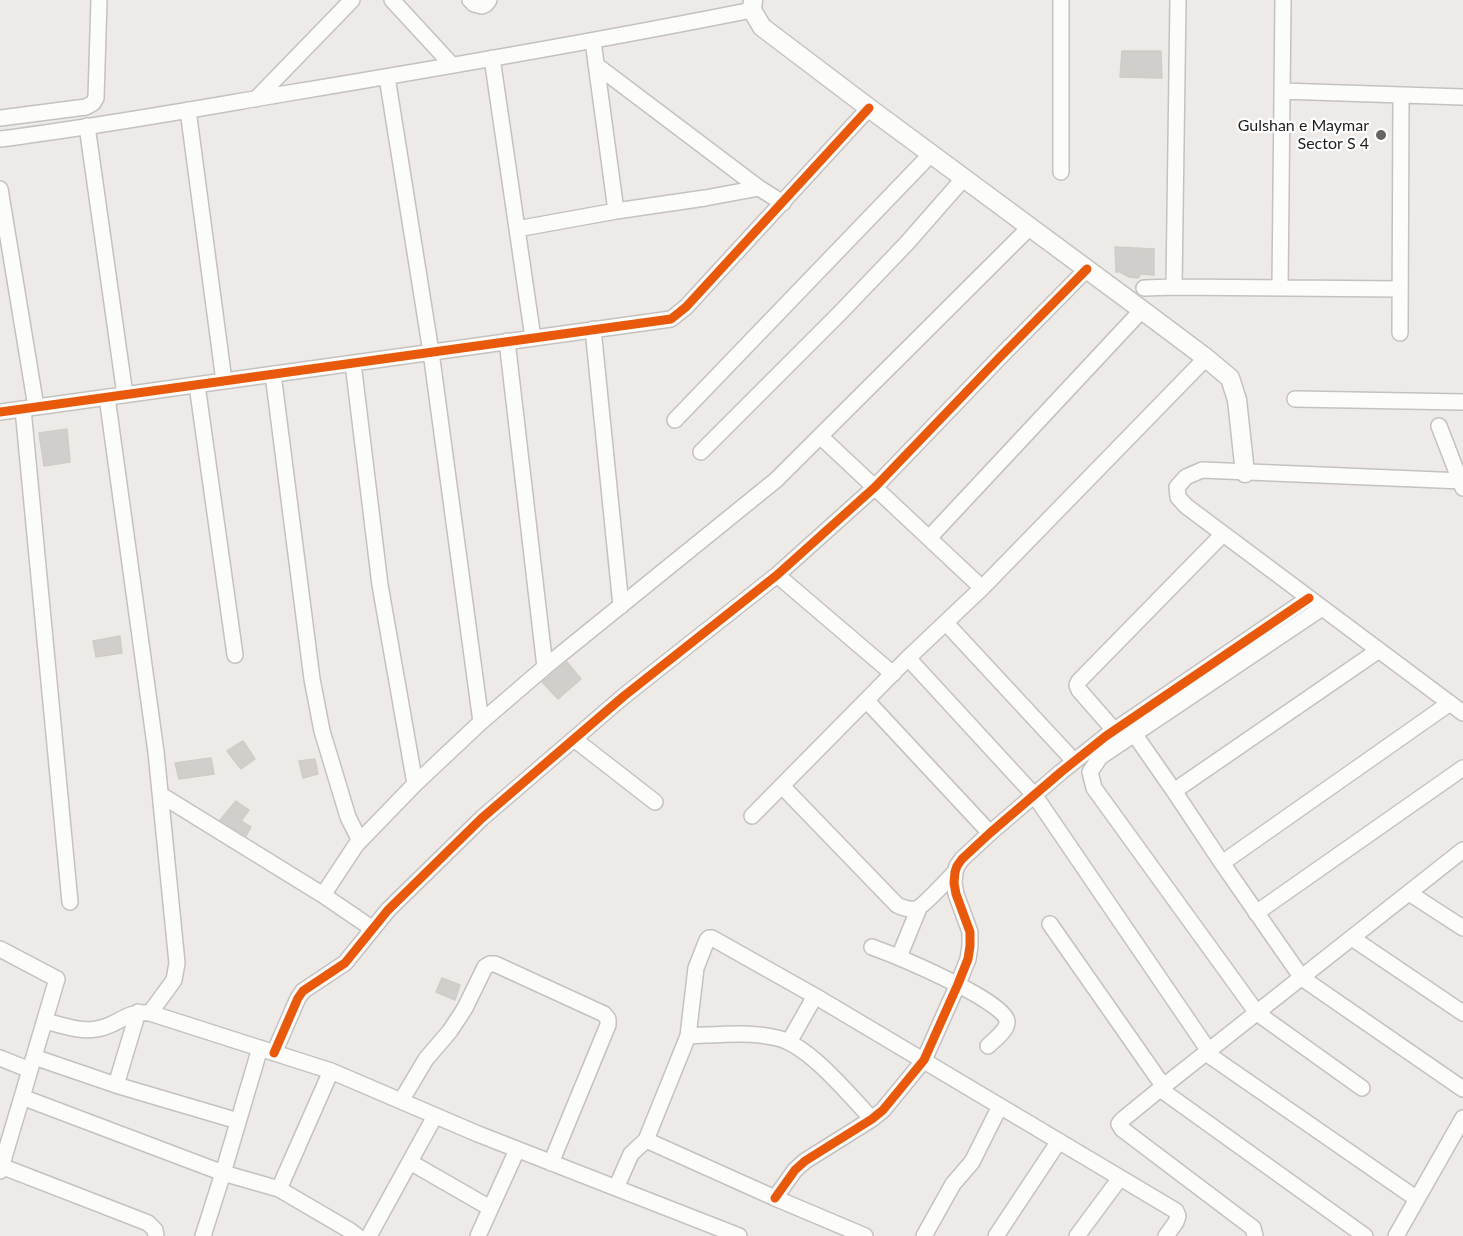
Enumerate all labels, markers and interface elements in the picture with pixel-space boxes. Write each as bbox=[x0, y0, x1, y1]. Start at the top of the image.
place label: Gulshan e Maymar Sector S 4 bbox=[1238, 116, 1369, 154]
marker: Gulshan e Maymar Sector S 4 bbox=[1374, 128, 1388, 142]

